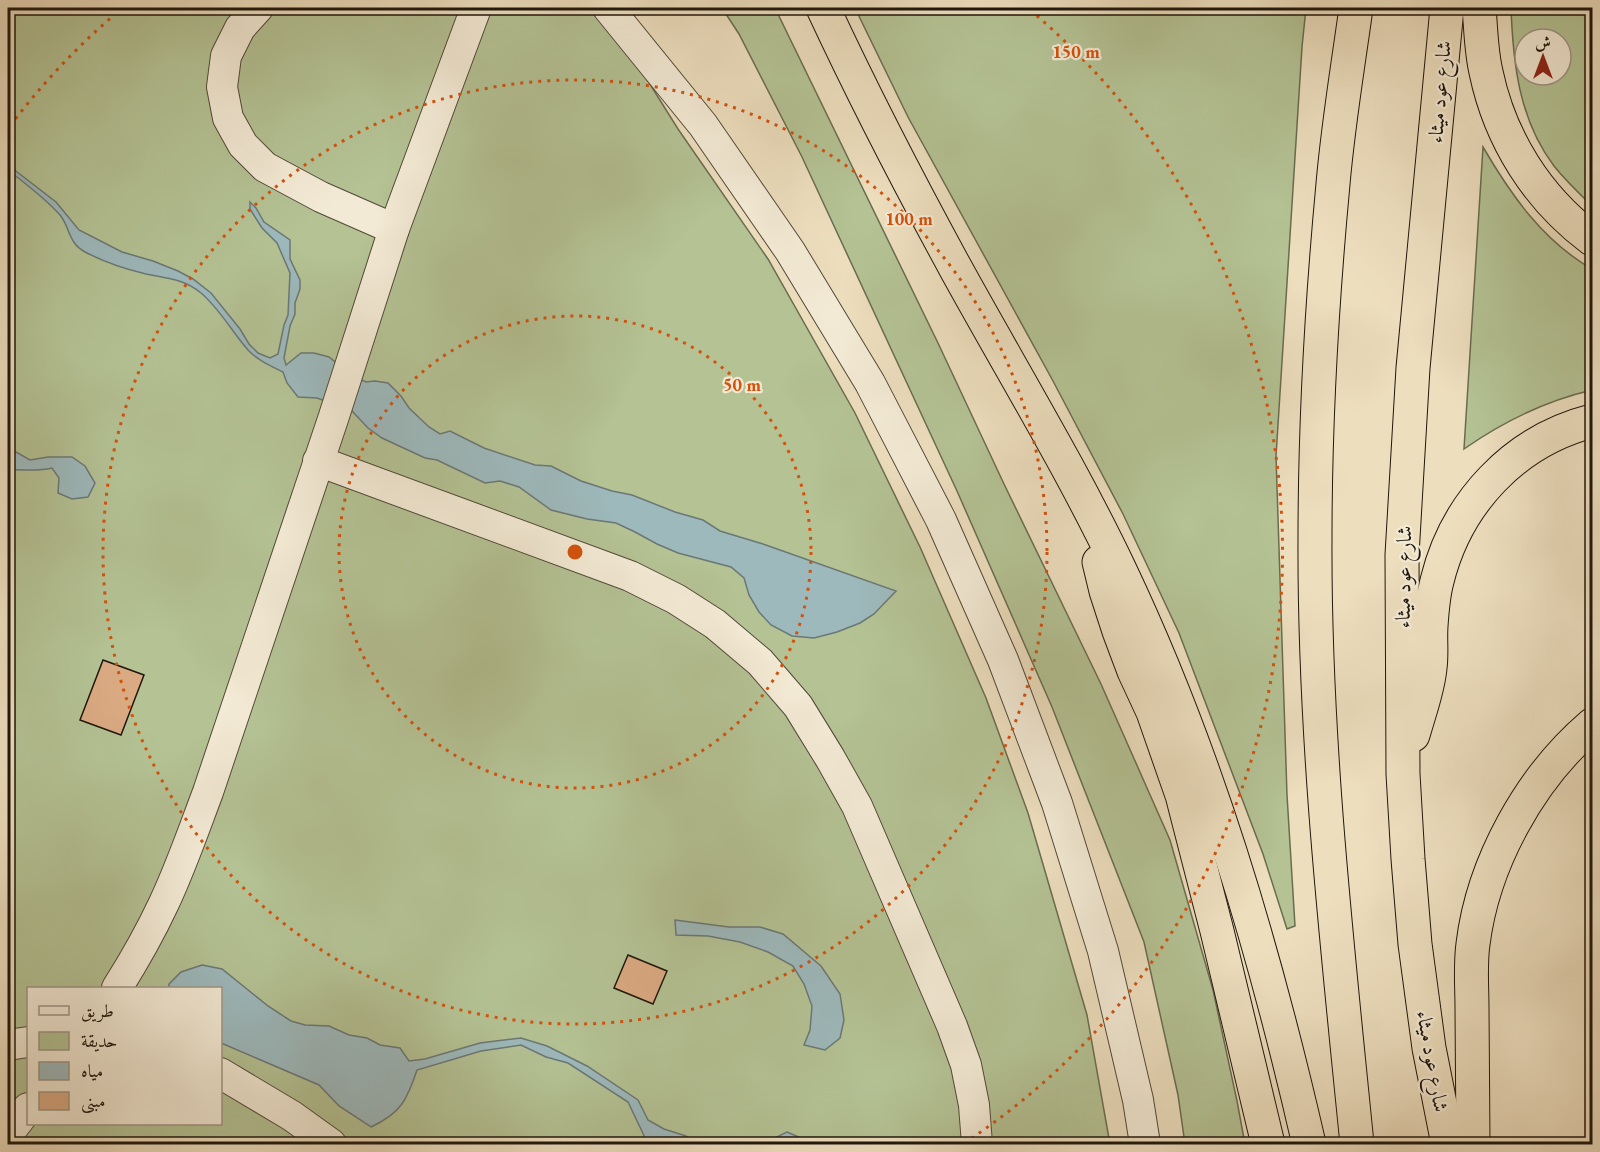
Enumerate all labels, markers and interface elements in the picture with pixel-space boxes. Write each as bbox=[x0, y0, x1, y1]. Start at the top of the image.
north arrow bbox=[1513, 27, 1573, 87]
text: ش bbox=[1535, 32, 1551, 53]
text: 150 m bbox=[1052, 40, 1100, 63]
street label: شارع عود ميثاء bbox=[1421, 40, 1462, 145]
text: 100 m bbox=[885, 207, 933, 230]
text: 50 m bbox=[723, 373, 761, 396]
street label: شارع عود ميثاء bbox=[1389, 525, 1422, 629]
centre of rings bbox=[565, 542, 585, 562]
legend bbox=[27, 987, 222, 1125]
text: طريق bbox=[81, 999, 114, 1023]
street label: شارع عود ميثاء bbox=[1406, 1008, 1455, 1115]
text: حديقة bbox=[81, 1029, 117, 1052]
text: مياه bbox=[81, 1059, 103, 1082]
text: مبنى bbox=[81, 1089, 106, 1114]

